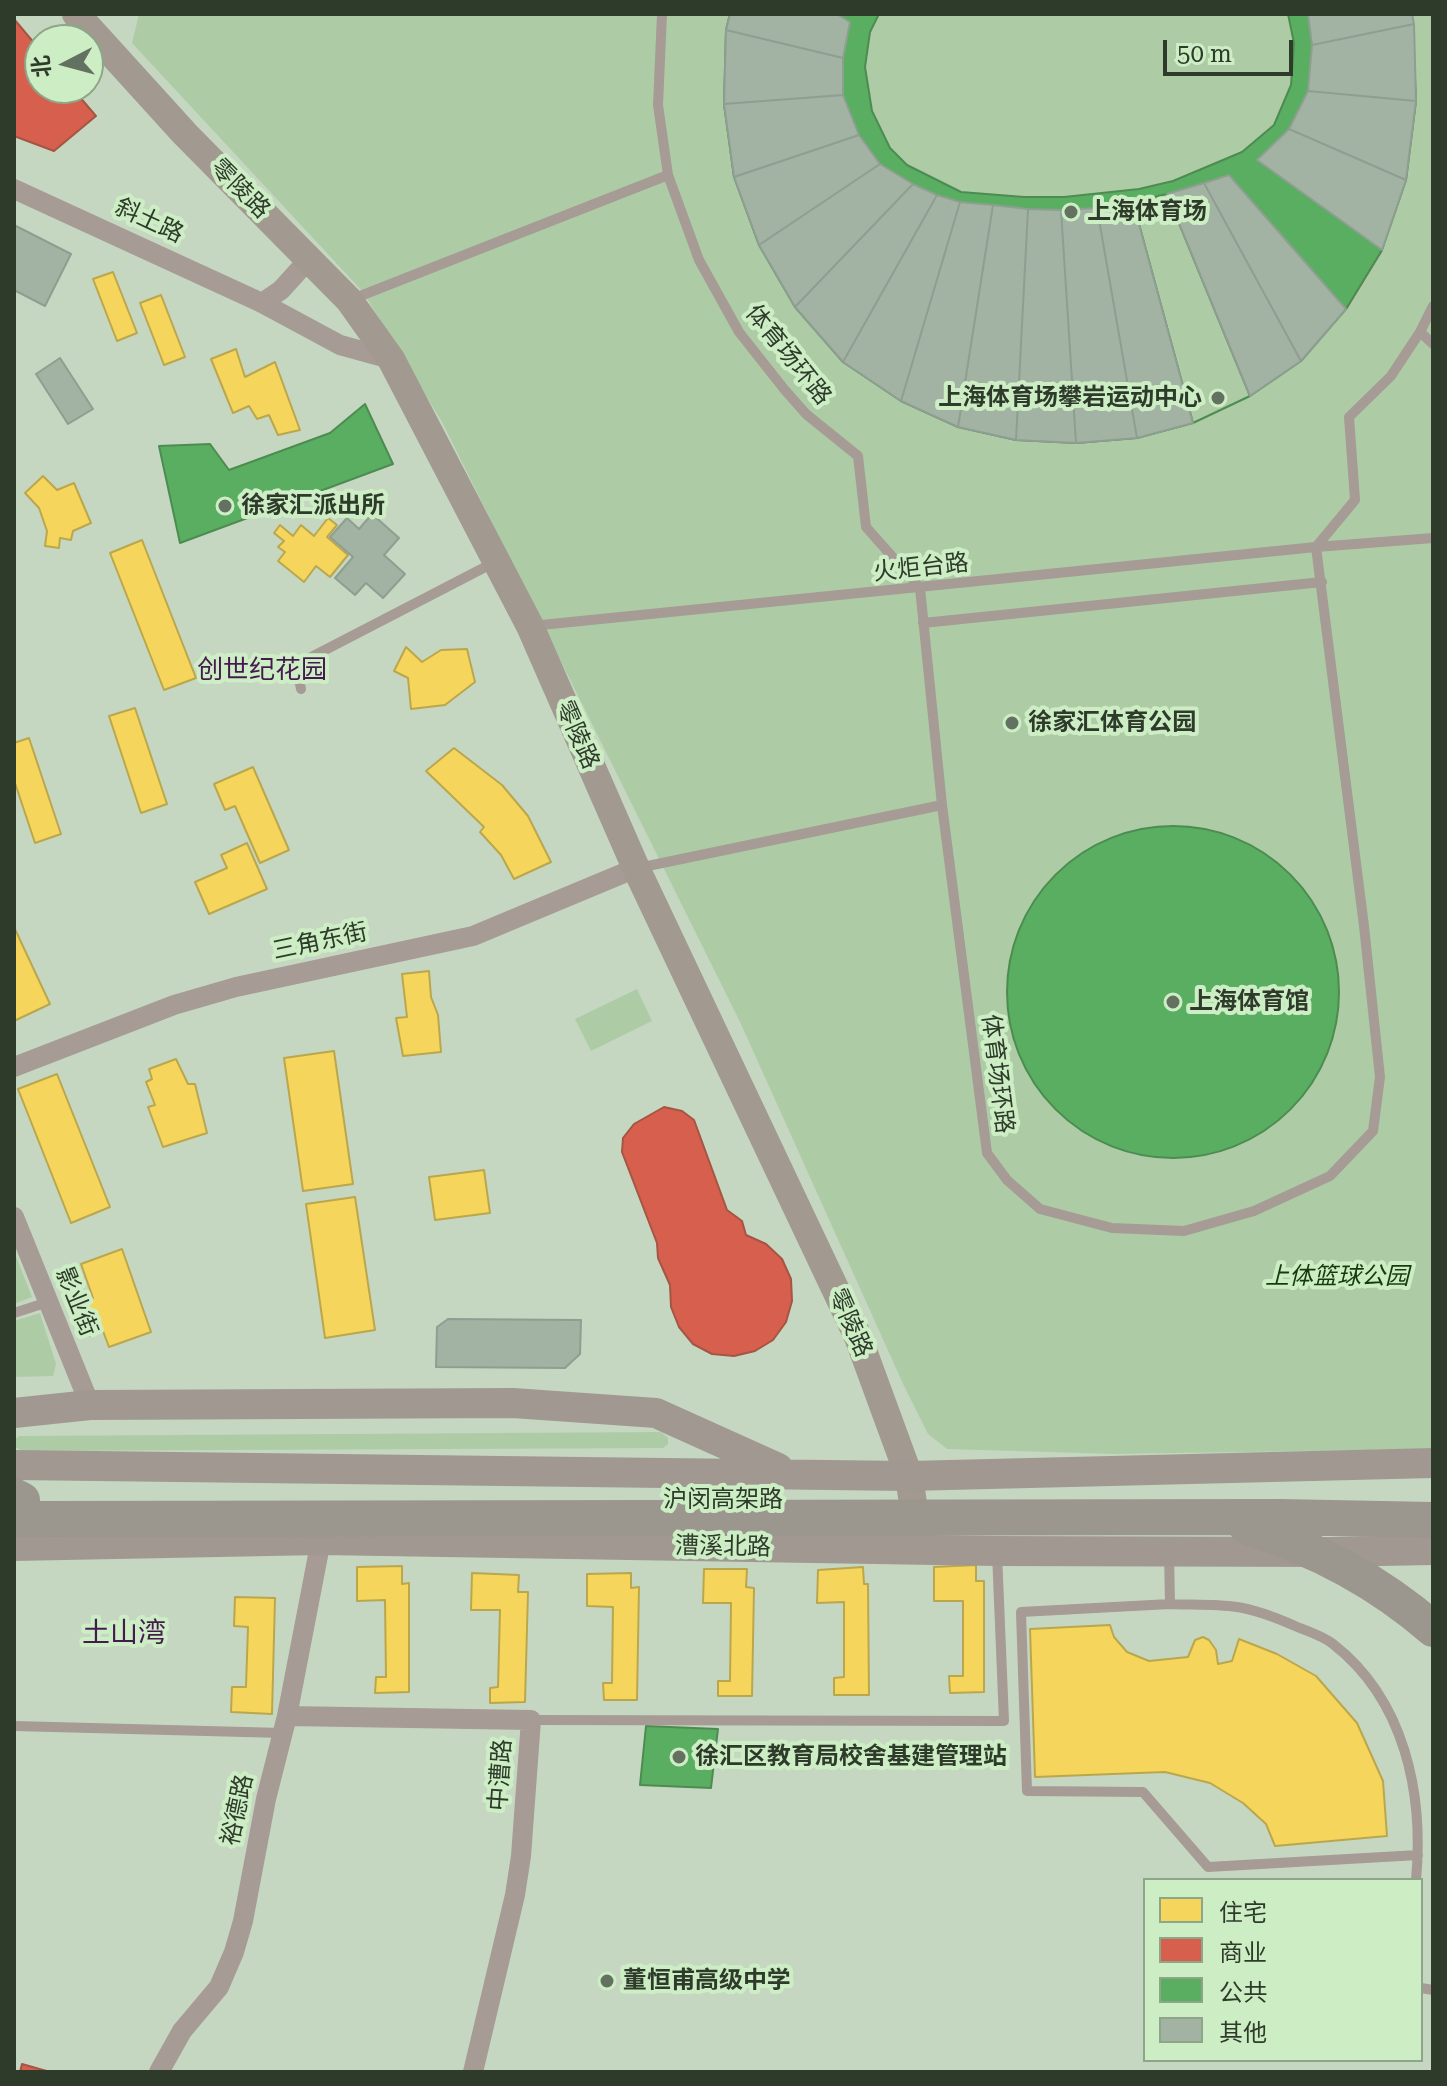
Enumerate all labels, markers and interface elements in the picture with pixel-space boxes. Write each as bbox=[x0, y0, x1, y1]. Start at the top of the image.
north arrow bbox=[24, 24, 104, 104]
scale bar bbox=[1167, 24, 1297, 74]
text: 50 m bbox=[1177, 40, 1232, 68]
text: 北 bbox=[28, 54, 55, 79]
street label: 零陵路 bbox=[204, 153, 276, 225]
street label: 斜土路 bbox=[110, 193, 188, 249]
place label: 上海体育场 bbox=[1087, 198, 1207, 226]
marker: 上海体育场 bbox=[1062, 203, 1080, 221]
street label: 体育场环路 bbox=[739, 299, 837, 411]
place label: 上海体育场攀岩运动中心 bbox=[938, 384, 1202, 412]
marker: 上海体育场攀岩运动中心 bbox=[1209, 389, 1227, 407]
place label: 徐家汇派出所 bbox=[241, 492, 385, 520]
marker: 徐家汇派出所 bbox=[216, 497, 234, 515]
street label: 火炬台路 bbox=[872, 549, 970, 587]
district label: 创世纪花园 bbox=[197, 654, 327, 686]
street label: 零陵路 bbox=[549, 696, 605, 774]
place label: 徐家汇体育公园 bbox=[1028, 709, 1196, 737]
marker: 徐家汇体育公园 bbox=[1003, 714, 1021, 732]
street label: 三角东街 bbox=[270, 918, 370, 966]
place label: 上海体育馆 bbox=[1189, 988, 1309, 1016]
marker: 上海体育馆 bbox=[1164, 993, 1182, 1011]
street label: 体育场环路 bbox=[975, 1013, 1019, 1135]
street label: 影业街 bbox=[49, 1263, 103, 1341]
park label: 上体篮球公园 bbox=[1265, 1263, 1409, 1291]
street label: 零陵路 bbox=[822, 1284, 878, 1362]
street label: 沪闵高架路 bbox=[663, 1486, 783, 1514]
street label: 漕溪北路 bbox=[675, 1532, 771, 1562]
district label: 土山湾 bbox=[82, 1617, 166, 1651]
street label: 中漕路 bbox=[484, 1738, 518, 1812]
place label: 徐汇区教育局校舍基建管理站 bbox=[695, 1743, 1007, 1771]
marker: 徐汇区教育局校舍基建管理站 bbox=[670, 1748, 688, 1766]
street label: 裕德路 bbox=[216, 1772, 260, 1848]
legend bbox=[1143, 1878, 1423, 2062]
text: 住宅 bbox=[1219, 1899, 1267, 1927]
text: 商业 bbox=[1219, 1939, 1267, 1967]
place label: 董恒甫高级中学 bbox=[623, 1967, 791, 1995]
marker: 董恒甫高级中学 bbox=[598, 1972, 616, 1990]
text: 公共 bbox=[1219, 1979, 1267, 2007]
text: 其他 bbox=[1219, 2019, 1267, 2047]

